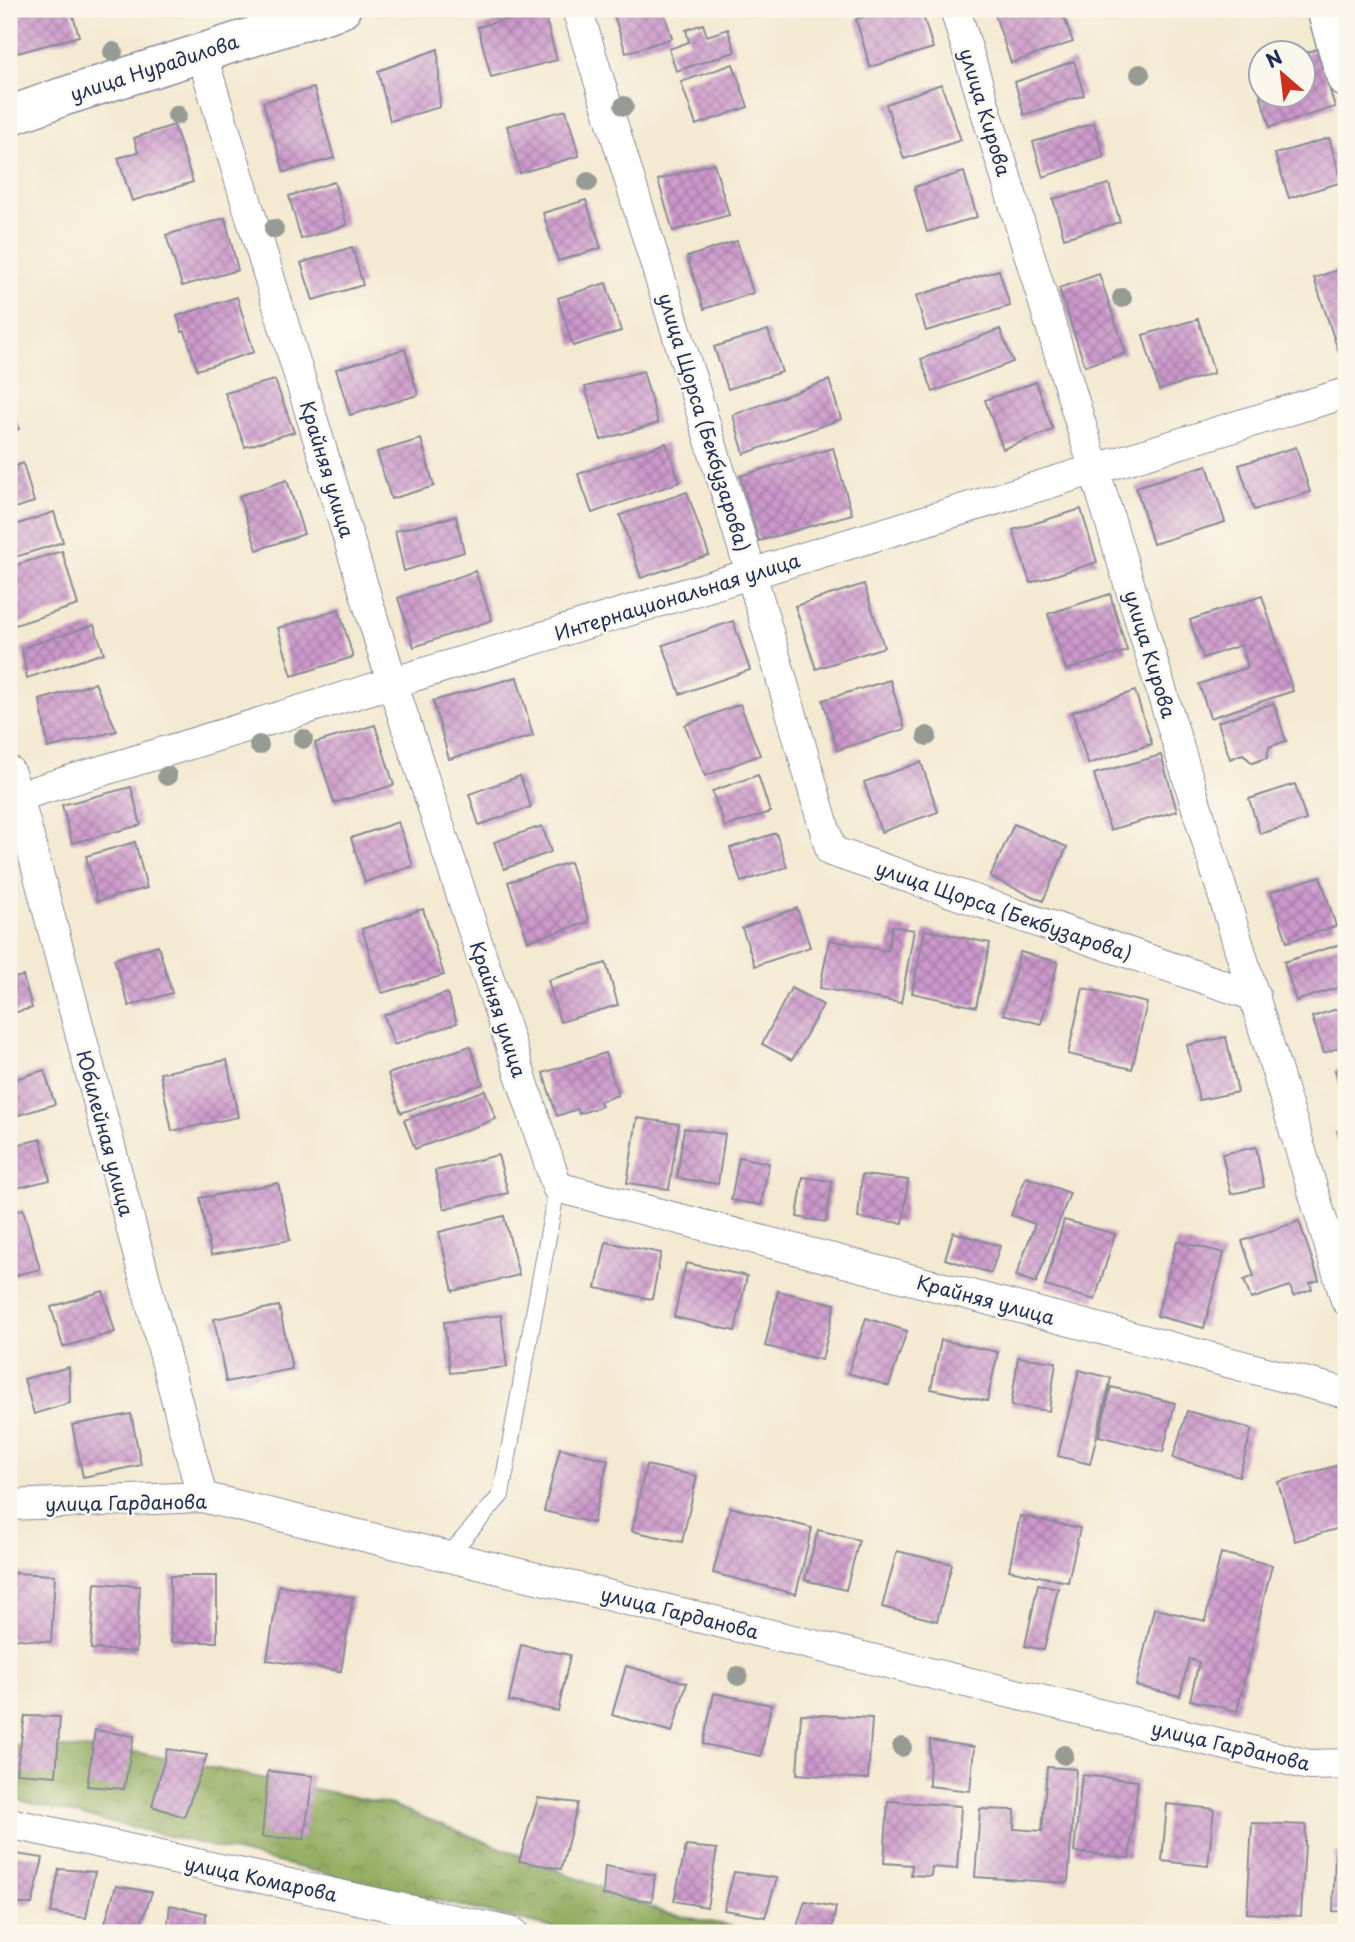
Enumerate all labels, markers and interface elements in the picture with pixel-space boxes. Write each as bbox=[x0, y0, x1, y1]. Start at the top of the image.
street label: улица Нурадилова bbox=[66, 26, 242, 107]
north arrow bbox=[1246, 38, 1316, 108]
text: N bbox=[1260, 42, 1287, 74]
street label: улица Кирова bbox=[953, 45, 1019, 180]
street label: улица Щорса (Бекбузарова) bbox=[652, 289, 758, 555]
street label: Крайняя улица bbox=[294, 397, 362, 541]
street label: Интернациональная улица bbox=[551, 545, 803, 647]
street label: улица Кирова bbox=[1118, 587, 1184, 722]
street label: улица Щорса (Бекбузарова) bbox=[872, 853, 1136, 967]
street label: Крайняя улица bbox=[464, 937, 534, 1081]
street label: Юбилейная улица bbox=[70, 1047, 142, 1219]
street label: Крайняя улица bbox=[914, 1267, 1058, 1331]
street label: улица Гарданова bbox=[45, 1487, 207, 1517]
street label: улица Гарданова bbox=[598, 1579, 762, 1645]
street label: улица Гарданова bbox=[1149, 1713, 1313, 1777]
street label: улица Комарова bbox=[182, 1848, 340, 1908]

